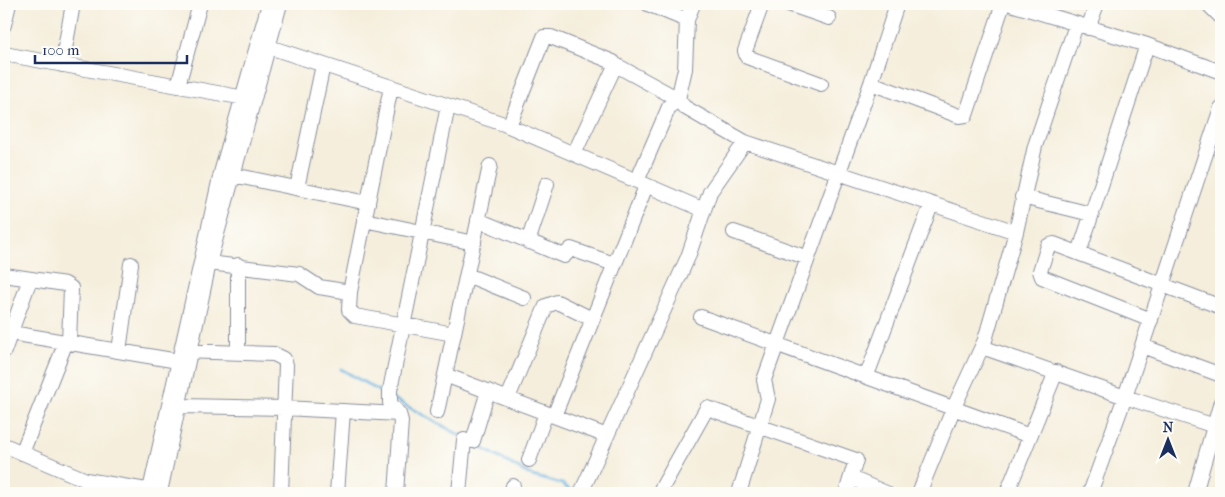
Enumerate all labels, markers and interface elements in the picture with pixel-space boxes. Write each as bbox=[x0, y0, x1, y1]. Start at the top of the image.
scale bar bbox=[35, 32, 188, 64]
text: 100 m bbox=[42, 41, 80, 59]
north arrow bbox=[1142, 414, 1192, 464]
text: N bbox=[1163, 419, 1174, 436]

